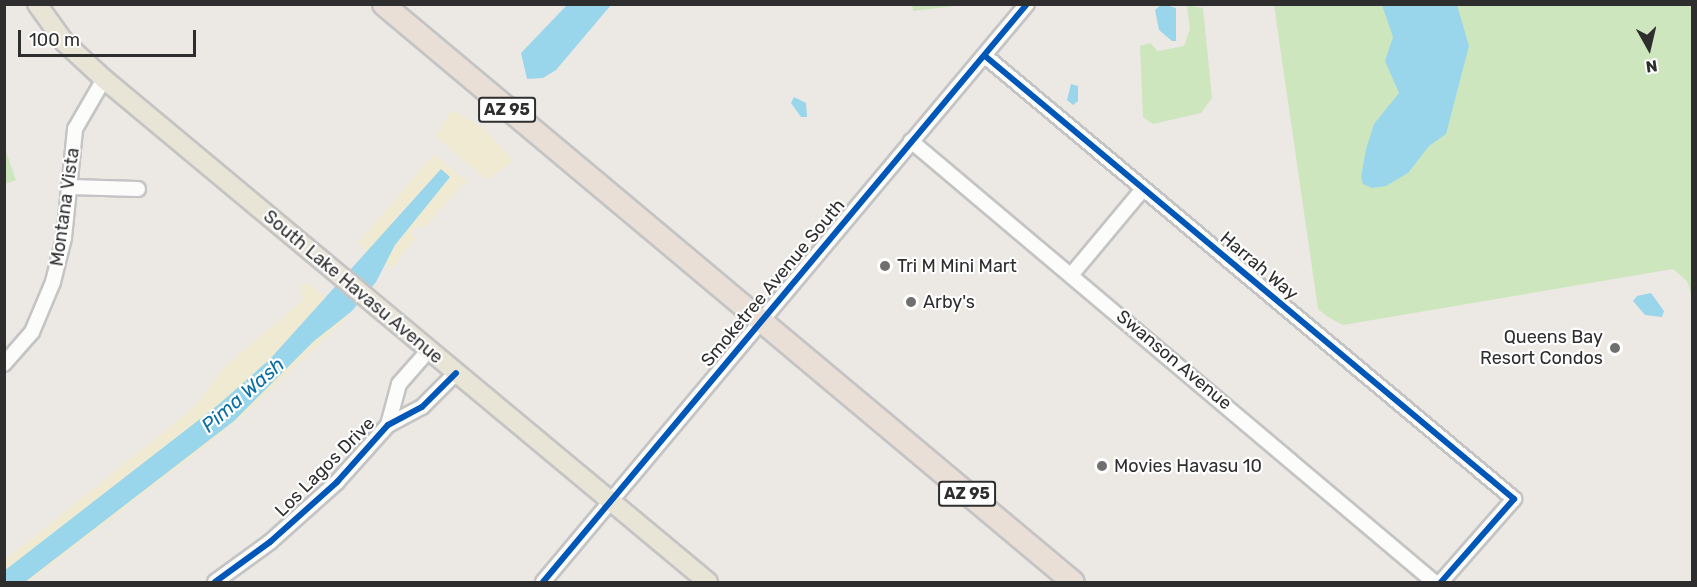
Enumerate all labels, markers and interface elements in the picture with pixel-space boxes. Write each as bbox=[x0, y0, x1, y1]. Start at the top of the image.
scale bar bbox=[21, 18, 200, 56]
north arrow bbox=[1619, 18, 1679, 78]
text: 100 m bbox=[29, 29, 80, 51]
text: N bbox=[1645, 56, 1659, 77]
road number: AZ 95 bbox=[477, 97, 537, 123]
street label: Montana Vista bbox=[46, 146, 84, 268]
street label: Smoketree Avenue South bbox=[696, 195, 850, 371]
street label: South Lake Havasu Avenue bbox=[259, 206, 447, 368]
street label: Harrah Way bbox=[1216, 227, 1302, 305]
place label: Tri M Mini Mart bbox=[897, 255, 1017, 277]
marker: Tri M Mini Mart bbox=[878, 259, 892, 273]
place label: Arby's bbox=[923, 291, 975, 313]
marker: Arby's bbox=[904, 295, 918, 309]
street label: Swanson Avenue bbox=[1112, 305, 1236, 415]
place label: Queens Bay Resort Condos bbox=[1480, 327, 1603, 370]
marker: Queens Bay Resort Condos bbox=[1608, 341, 1622, 355]
water label: Pima Wash bbox=[197, 352, 289, 438]
street label: Los Lagos Drive bbox=[271, 413, 379, 521]
place label: Movies Havasu 10 bbox=[1114, 455, 1262, 477]
marker: Movies Havasu 10 bbox=[1095, 459, 1109, 473]
road number: AZ 95 bbox=[937, 481, 997, 507]

